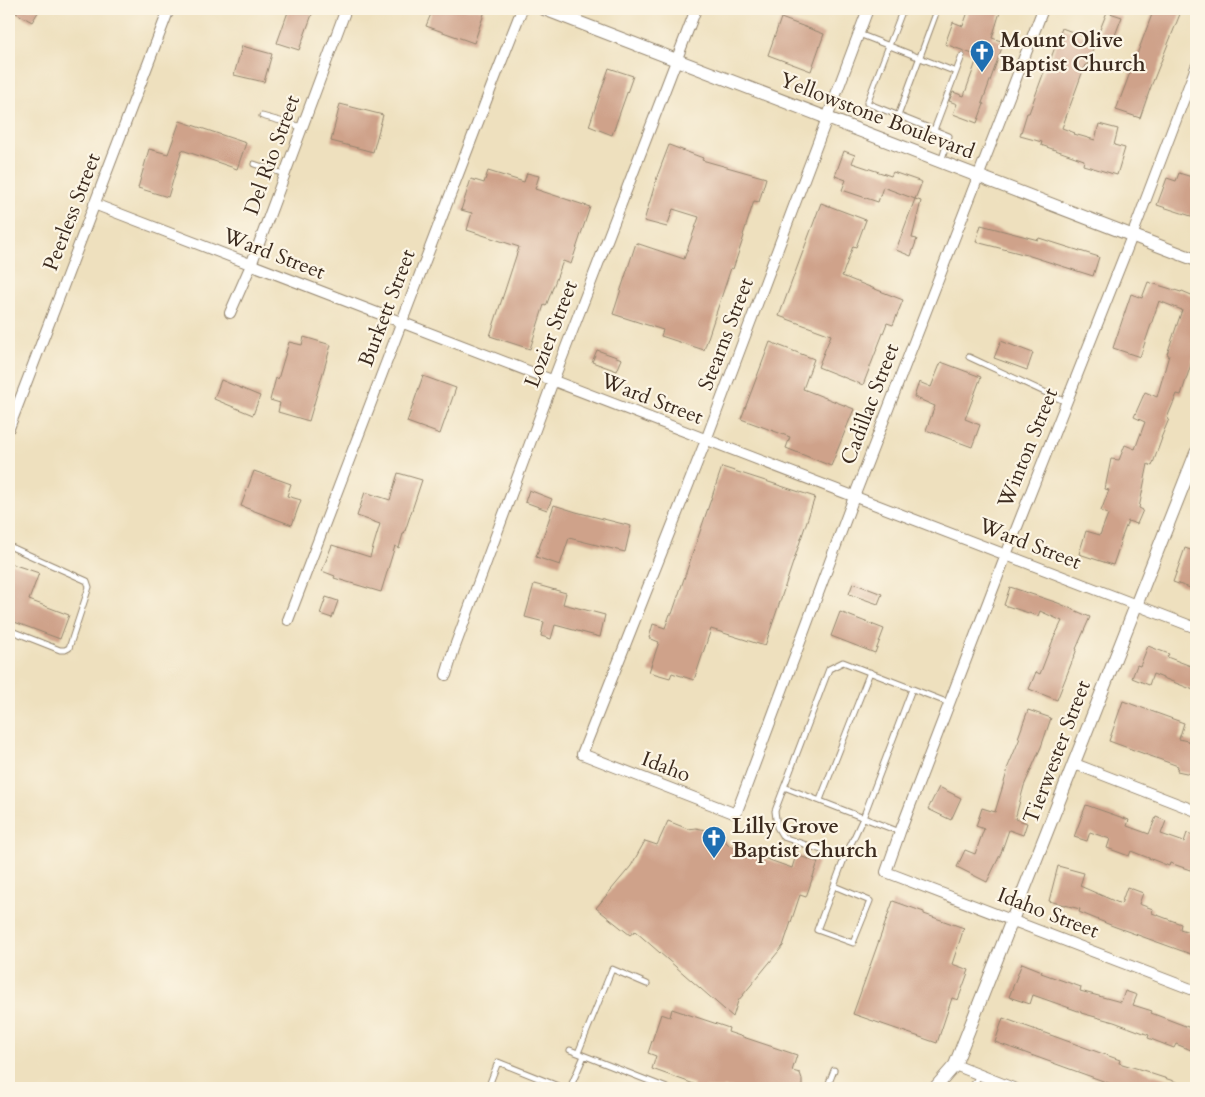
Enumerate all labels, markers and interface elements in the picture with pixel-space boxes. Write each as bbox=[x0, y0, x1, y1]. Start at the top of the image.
place label: Mount Olive Baptist Church bbox=[1000, 26, 1145, 79]
church icon: Mount Olive Baptist Church bbox=[969, 39, 995, 73]
street label: Yellowstone Boulevard bbox=[775, 65, 979, 167]
street label: Del Rio Street bbox=[237, 91, 307, 219]
street label: Peerless Street bbox=[36, 148, 108, 275]
street label: Ward Street bbox=[218, 221, 330, 287]
street label: Burkett Street bbox=[351, 245, 423, 371]
street label: Stearns Street bbox=[691, 273, 761, 395]
street label: Lozier Street bbox=[517, 276, 585, 392]
street label: Cadillac Street bbox=[834, 339, 907, 469]
street label: Ward Street bbox=[596, 366, 708, 432]
street label: Winton Street bbox=[990, 383, 1065, 513]
street label: Ward Street bbox=[974, 511, 1086, 577]
street label: Tierwester Street bbox=[1016, 676, 1098, 828]
street label: Idaho bbox=[637, 744, 695, 790]
place label: Lilly Grove Baptist Church bbox=[732, 812, 877, 865]
church icon: Lilly Grove Baptist Church bbox=[701, 825, 727, 859]
street label: Idaho Street bbox=[993, 880, 1103, 946]

